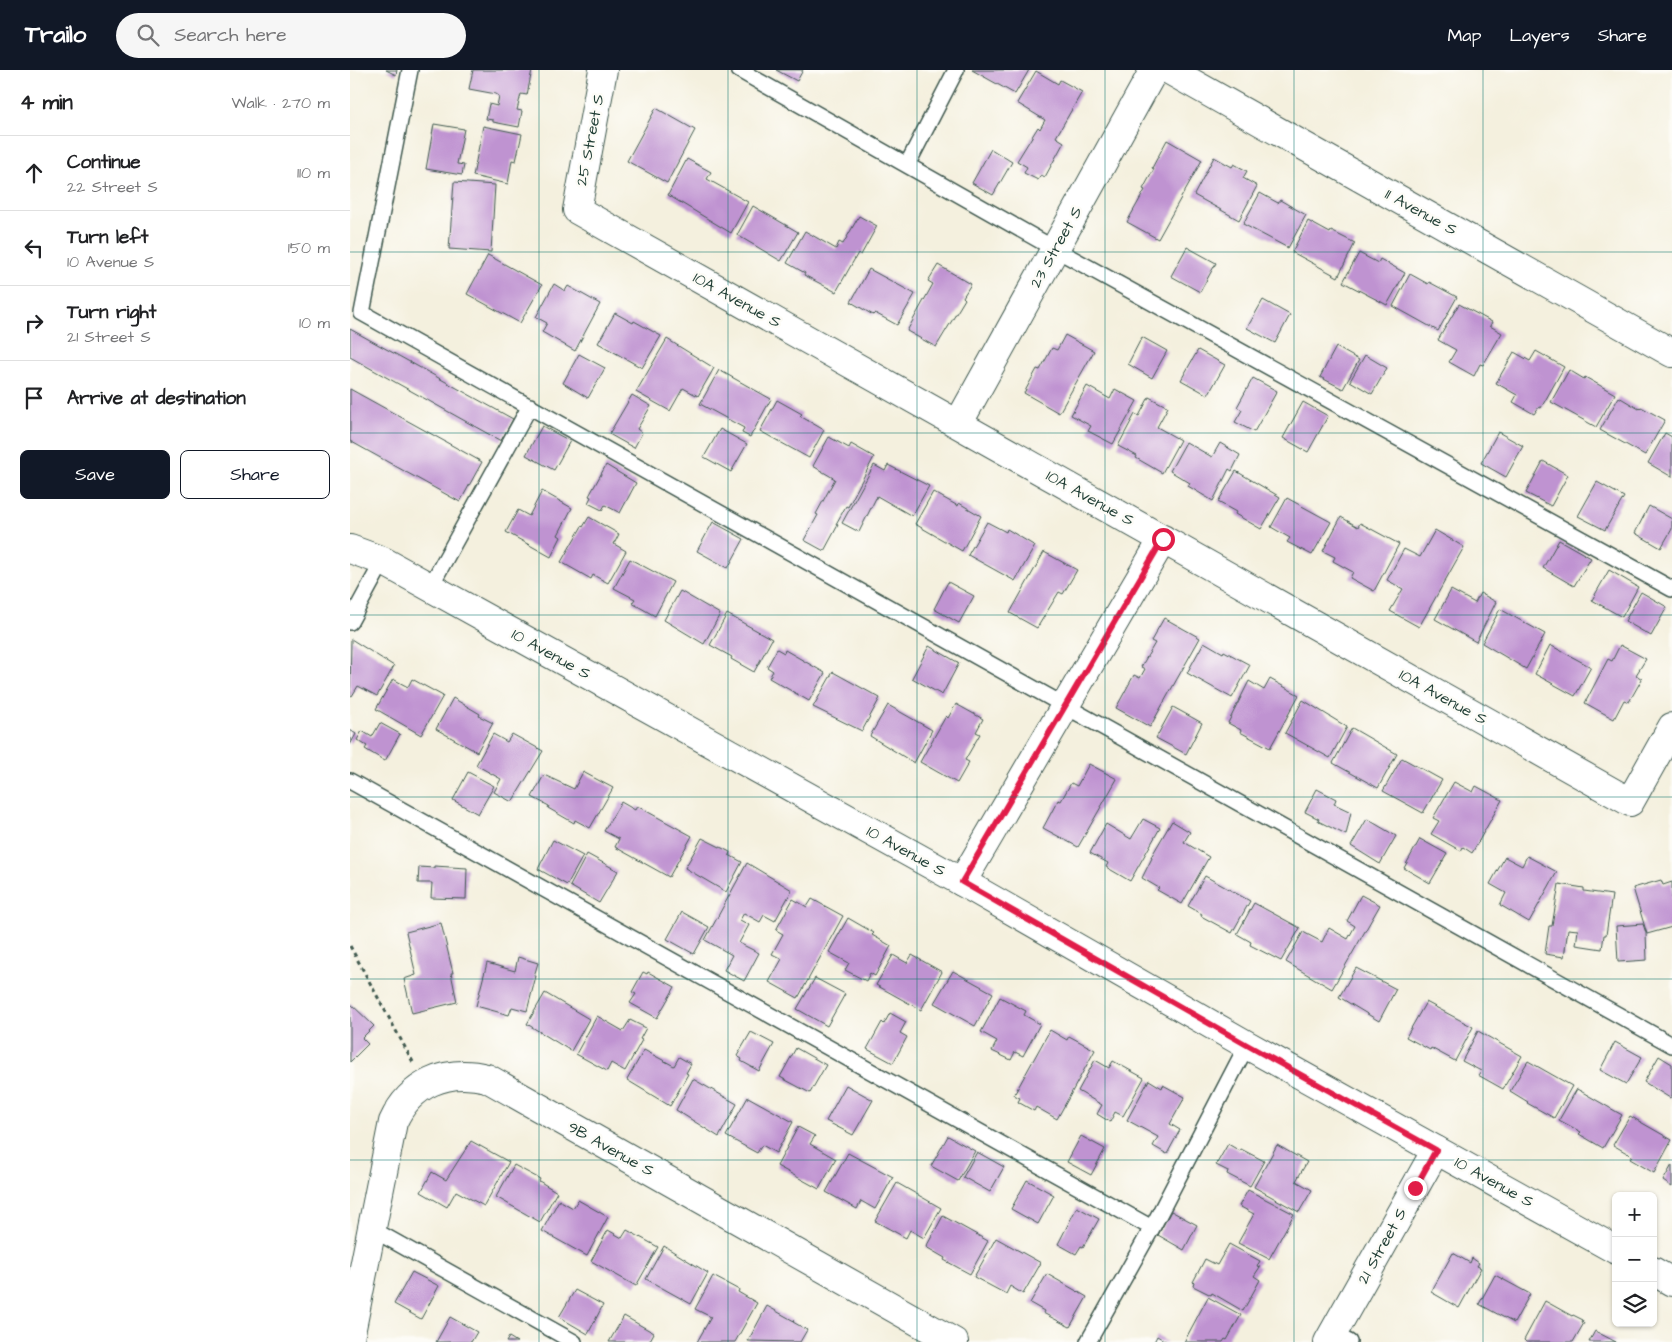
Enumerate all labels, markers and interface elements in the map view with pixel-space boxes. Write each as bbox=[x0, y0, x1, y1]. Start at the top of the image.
search box bbox=[116, 13, 466, 58]
text: Trailo bbox=[25, 18, 86, 52]
icon: search bbox=[134, 21, 162, 49]
text: Search here bbox=[174, 22, 286, 49]
text: Map bbox=[1447, 23, 1481, 48]
text: Layers bbox=[1509, 23, 1570, 48]
text: Share bbox=[1598, 23, 1647, 48]
text: 4 min bbox=[20, 88, 73, 117]
text: Walk · 270 m bbox=[231, 92, 330, 114]
street label: 25 Street S bbox=[570, 92, 610, 188]
text: Continue bbox=[67, 149, 141, 176]
icon: ahead bbox=[20, 159, 48, 187]
text: 110 m bbox=[297, 162, 330, 184]
text: 22 Street S bbox=[67, 176, 158, 198]
street label: 11 Avenue S bbox=[1381, 183, 1461, 241]
street label: 23 Street S bbox=[1025, 202, 1087, 292]
text: Turn left bbox=[67, 224, 148, 251]
icon: left bbox=[20, 234, 48, 262]
text: 150 m bbox=[288, 237, 330, 259]
text: 10 Avenue S bbox=[67, 251, 154, 273]
street label: 10A Avenue S bbox=[689, 267, 785, 333]
text: Turn right bbox=[67, 299, 156, 326]
icon: right bbox=[20, 309, 48, 337]
text: 10 m bbox=[299, 312, 330, 334]
text: 21 Street S bbox=[67, 326, 151, 348]
icon: arrive bbox=[20, 384, 48, 412]
text: Arrive at destination bbox=[67, 385, 246, 412]
button: Save bbox=[20, 450, 170, 499]
button: Share bbox=[180, 450, 330, 499]
street label: 10A Avenue S bbox=[1042, 465, 1138, 531]
route start bbox=[1152, 528, 1175, 551]
street label: 10 Avenue S bbox=[508, 623, 594, 685]
street label: 10A Avenue S bbox=[1395, 664, 1491, 730]
street label: 10 Avenue S bbox=[863, 820, 949, 882]
street label: 9B Avenue S bbox=[564, 1116, 658, 1182]
street label: 10 Avenue S bbox=[1451, 1151, 1537, 1213]
route end bbox=[1404, 1177, 1427, 1200]
map controls bbox=[1612, 1192, 1657, 1327]
button: + bbox=[1612, 1192, 1657, 1237]
street label: 21 Street S bbox=[1352, 1204, 1412, 1288]
button: − bbox=[1612, 1237, 1657, 1282]
button: layers bbox=[1612, 1282, 1657, 1327]

